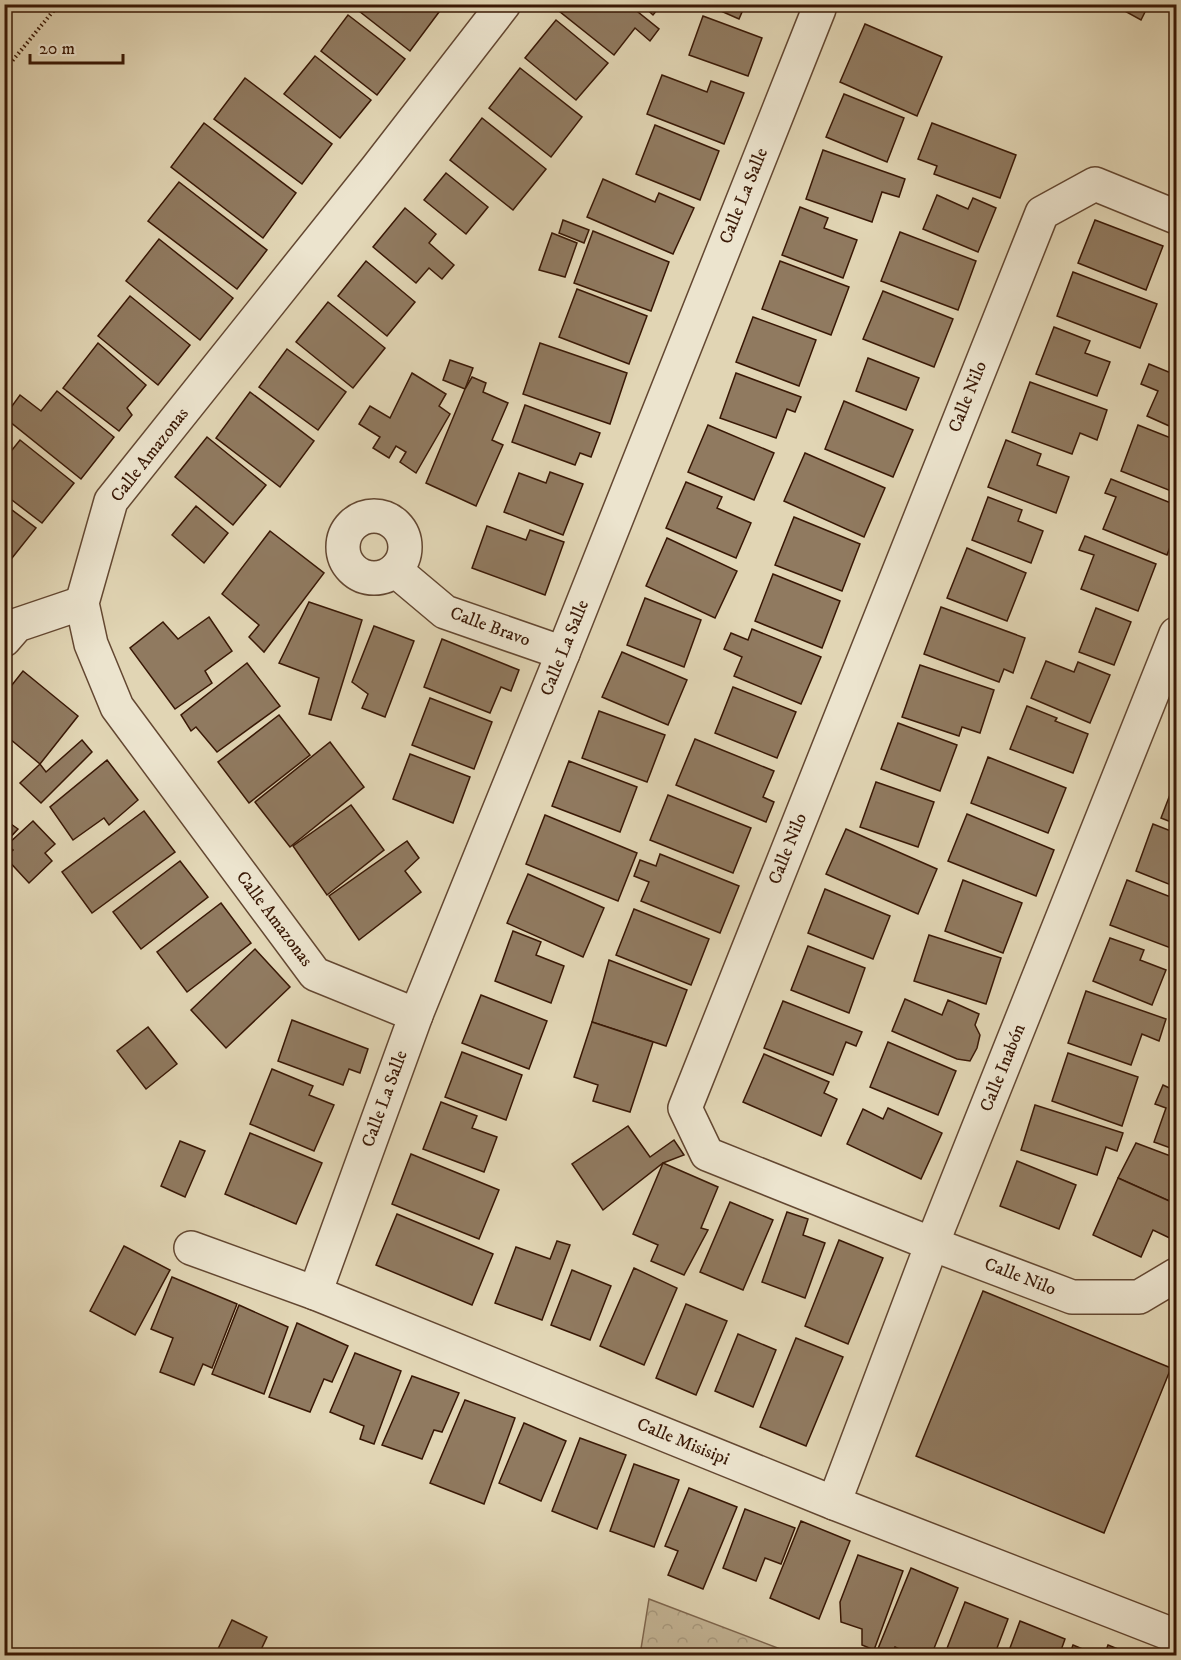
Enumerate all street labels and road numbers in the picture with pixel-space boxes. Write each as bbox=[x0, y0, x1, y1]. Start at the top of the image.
street label: Calle La Salle bbox=[715, 145, 773, 247]
street label: Calle Nilo bbox=[944, 358, 992, 436]
street label: Calle Amazonas bbox=[106, 403, 194, 507]
street label: Calle La Salle bbox=[536, 597, 594, 699]
street label: Calle Bravo bbox=[447, 602, 533, 652]
street label: Calle Nilo bbox=[764, 810, 812, 888]
street label: Calle Amazonas bbox=[231, 867, 317, 971]
street label: Calle Inabón bbox=[975, 1020, 1031, 1115]
street label: Calle La Salle bbox=[357, 1048, 413, 1150]
street label: Calle Nilo bbox=[981, 1253, 1059, 1301]
street label: Calle Misisipi bbox=[634, 1413, 732, 1471]

